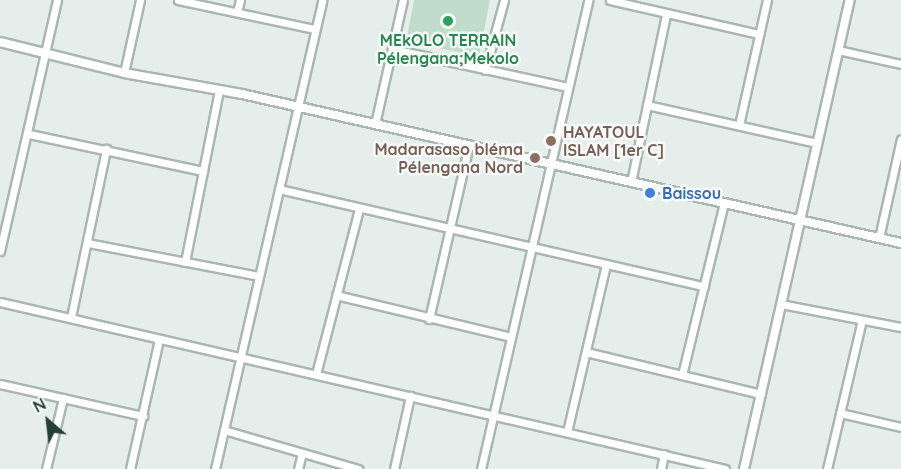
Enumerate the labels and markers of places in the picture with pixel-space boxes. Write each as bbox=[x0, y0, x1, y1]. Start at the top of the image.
marker: MEkOLO TERRAIN Pélengana;Mekolo bbox=[441, 14, 455, 28]
place label: MEkOLO TERRAIN Pélengana;Mekolo bbox=[377, 30, 519, 68]
place label: HAYATOUL ISLAM [1er C] bbox=[563, 122, 664, 160]
marker: HAYATOUL ISLAM [1er C] bbox=[544, 134, 558, 148]
place label: Madarasaso bléma Pélengana Nord bbox=[374, 139, 523, 177]
marker: Madarasaso bléma Pélengana Nord bbox=[528, 151, 542, 165]
place label: Baissou bbox=[662, 183, 721, 203]
marker: Baissou bbox=[643, 186, 657, 200]

